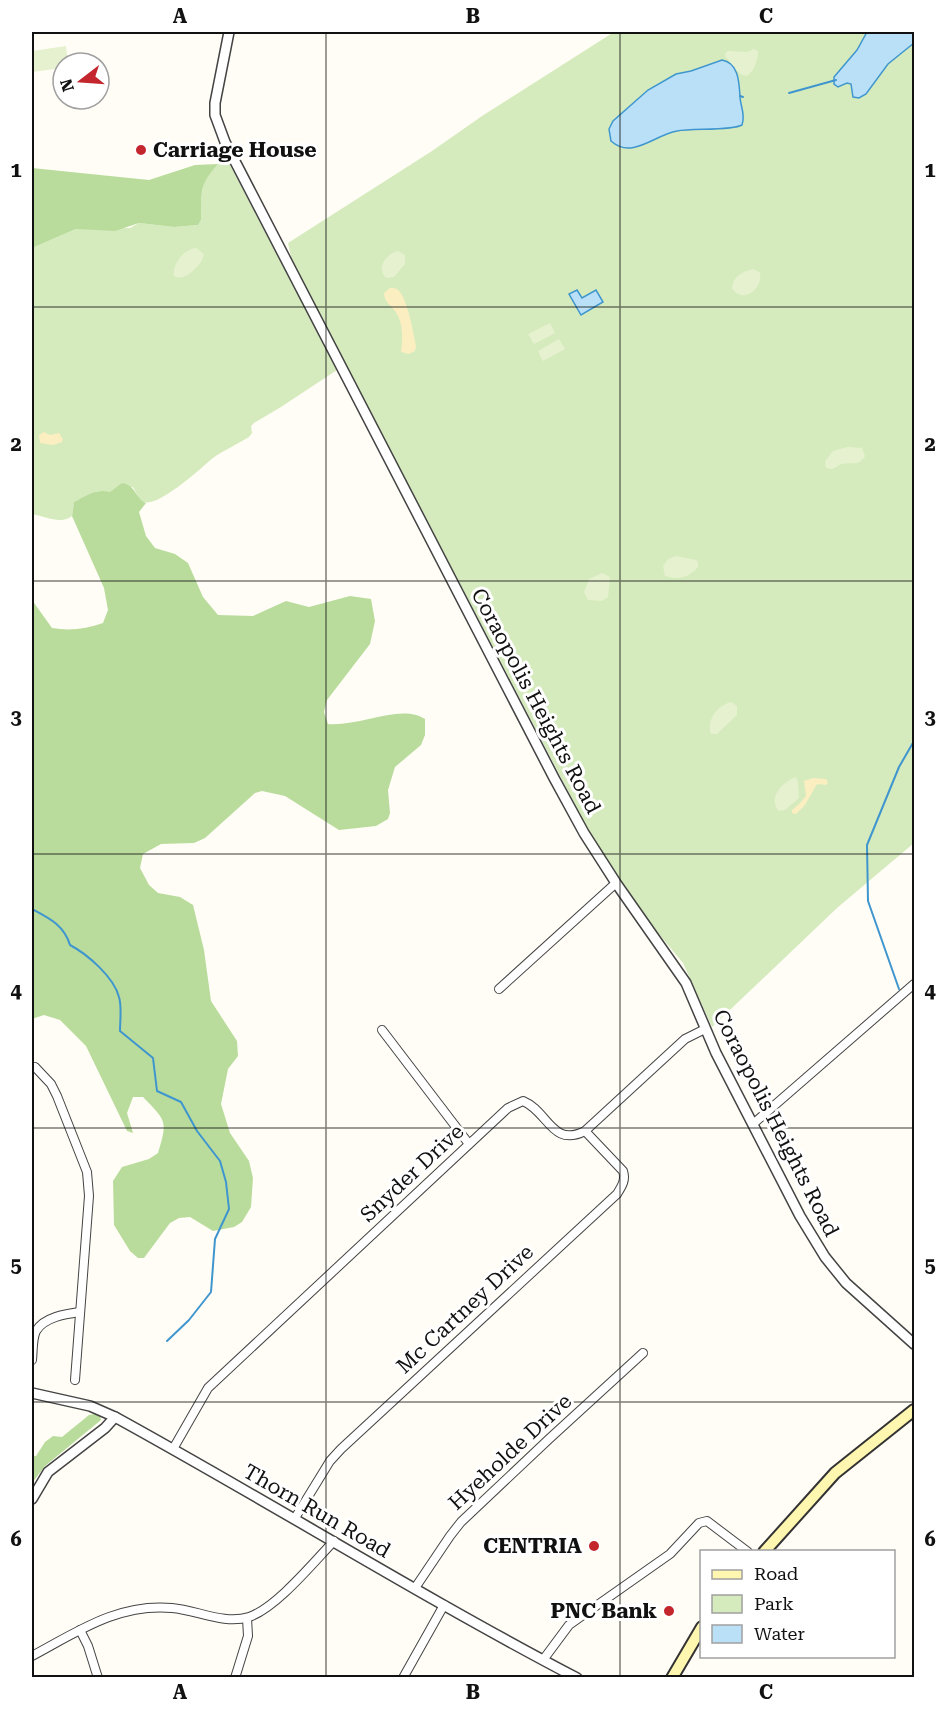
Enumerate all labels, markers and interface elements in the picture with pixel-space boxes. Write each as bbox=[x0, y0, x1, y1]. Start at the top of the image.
text: A bbox=[173, 4, 188, 28]
text: B bbox=[466, 4, 480, 28]
text: C bbox=[759, 4, 773, 28]
north arrow bbox=[51, 51, 111, 111]
text: N bbox=[56, 77, 78, 94]
place label: Carriage House bbox=[153, 138, 317, 162]
marker: Carriage House bbox=[134, 143, 148, 157]
text: 1 bbox=[10, 158, 22, 182]
text: 1 bbox=[924, 158, 936, 182]
text: 2 bbox=[10, 432, 22, 456]
text: 2 bbox=[924, 432, 936, 456]
street label: Coraopolis Heights Road bbox=[466, 584, 606, 818]
text: 3 bbox=[10, 705, 22, 729]
text: 3 bbox=[924, 705, 936, 729]
text: 4 bbox=[10, 979, 22, 1003]
text: 4 bbox=[924, 979, 936, 1003]
street label: Coraopolis Heights Road bbox=[708, 1006, 844, 1241]
street label: Snyder Drive bbox=[355, 1119, 469, 1227]
street label: Mc Cartney Drive bbox=[392, 1240, 538, 1378]
text: 5 bbox=[10, 1253, 22, 1277]
text: 5 bbox=[924, 1253, 936, 1277]
street label: Hyeholde Drive bbox=[444, 1389, 576, 1515]
street label: Thorn Run Road bbox=[239, 1459, 395, 1563]
text: 6 bbox=[10, 1527, 22, 1551]
text: 6 bbox=[924, 1527, 936, 1551]
place label: CENTRIA bbox=[483, 1534, 582, 1558]
marker: CENTRIA bbox=[587, 1539, 601, 1553]
legend bbox=[700, 1550, 895, 1658]
text: Road bbox=[754, 1563, 799, 1584]
text: Park bbox=[754, 1593, 794, 1614]
place label: PNC Bank bbox=[551, 1599, 657, 1623]
marker: PNC Bank bbox=[662, 1604, 676, 1618]
text: Water bbox=[754, 1623, 805, 1644]
text: A bbox=[173, 1680, 188, 1704]
text: B bbox=[466, 1680, 480, 1704]
text: C bbox=[759, 1680, 773, 1704]

